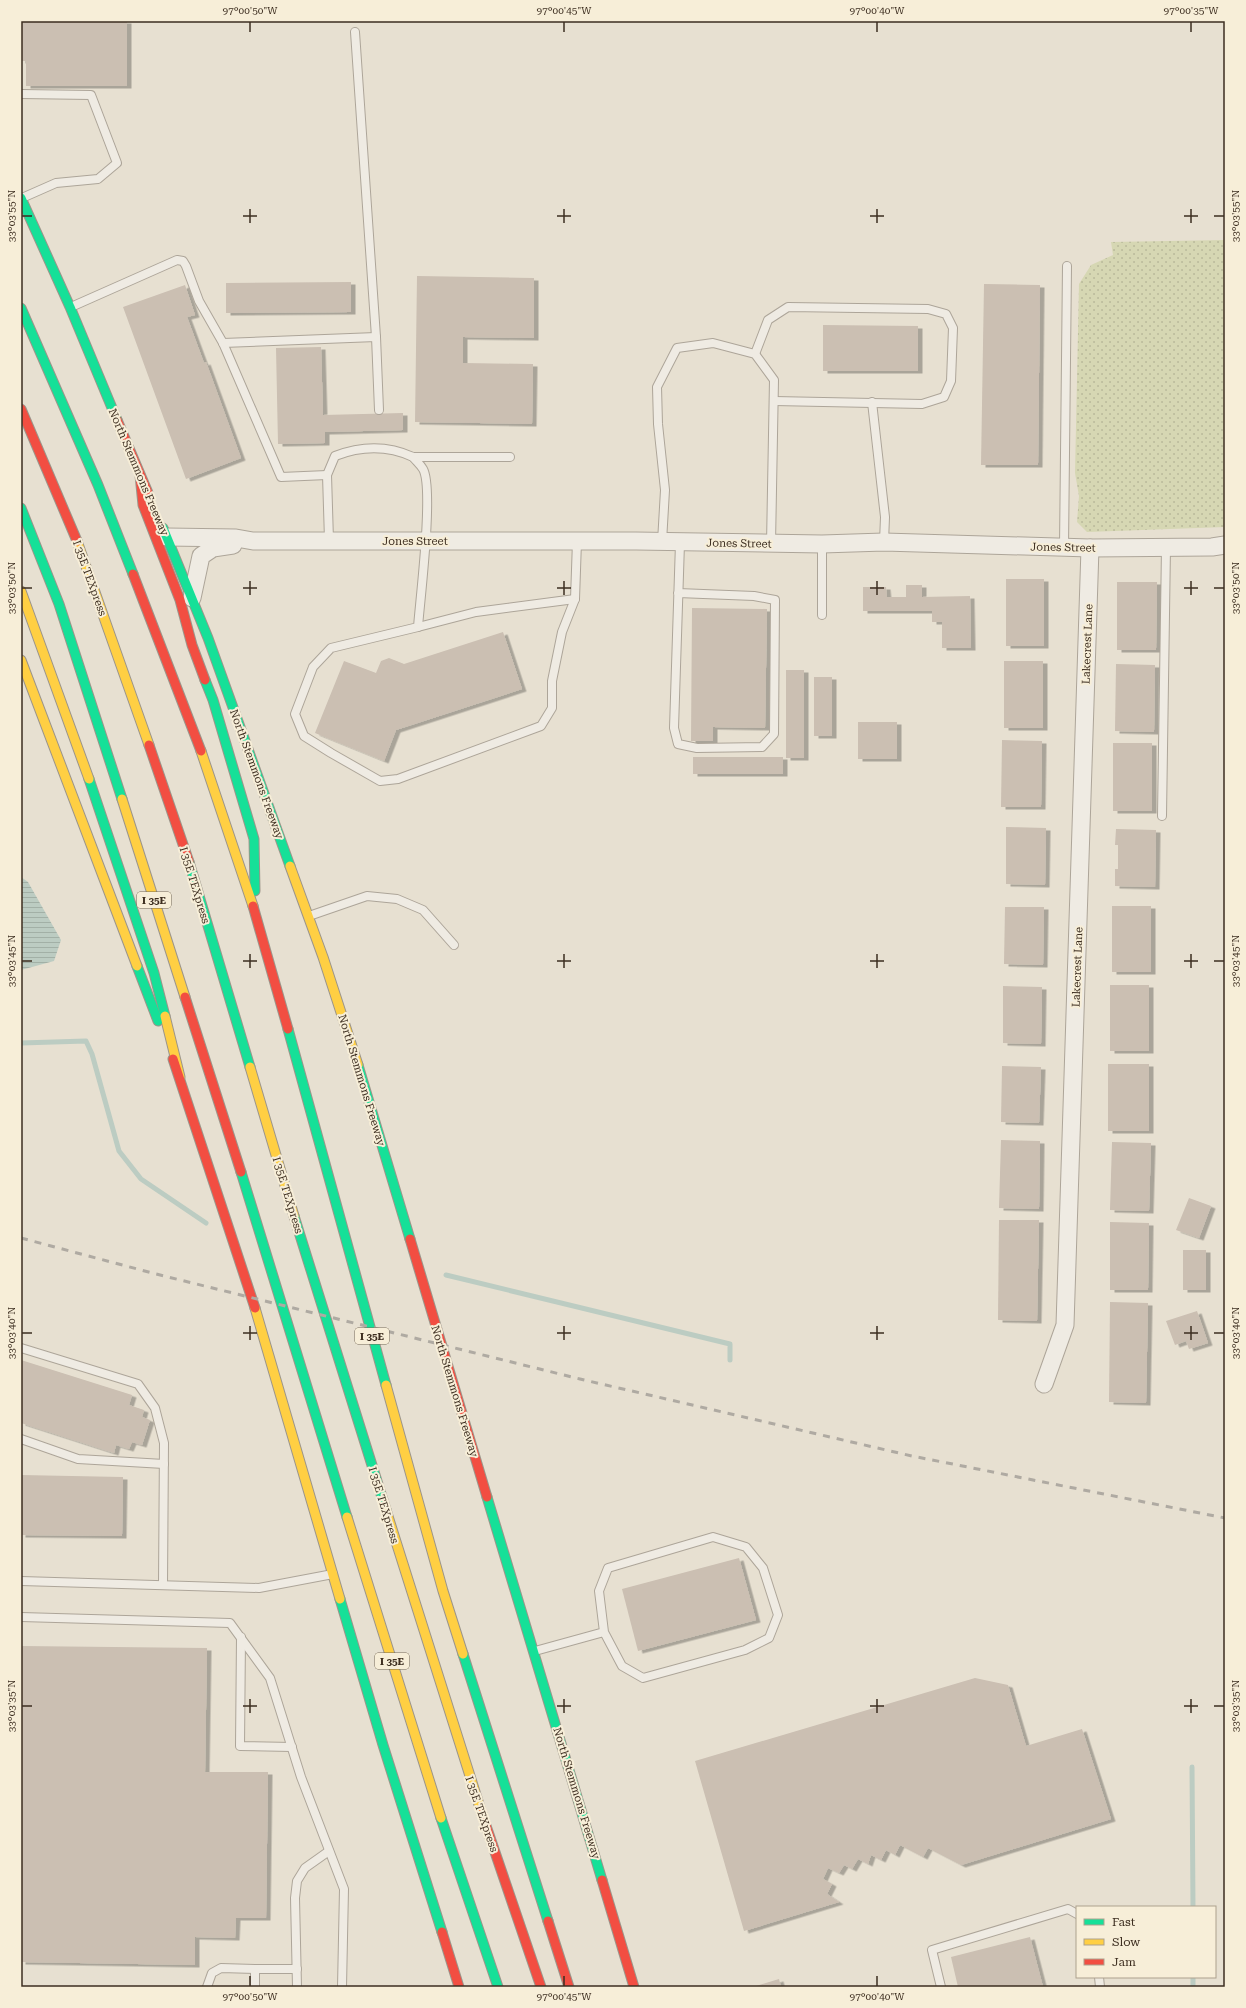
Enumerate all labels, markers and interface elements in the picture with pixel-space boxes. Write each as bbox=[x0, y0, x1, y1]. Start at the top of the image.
text: 97°00'50"W bbox=[223, 5, 278, 16]
text: 97°00'45"W bbox=[537, 5, 592, 16]
text: 97°00'40"W bbox=[850, 5, 905, 16]
text: 97°00'35"W bbox=[1164, 5, 1219, 16]
text: 33°03'55"N bbox=[6, 190, 17, 242]
text: 33°03'55"N bbox=[1230, 190, 1241, 242]
street label: North Stemmons Freeway bbox=[106, 407, 171, 538]
street label: Jones Street bbox=[382, 535, 448, 548]
street label: Jones Street bbox=[706, 536, 772, 551]
street label: I 35E TEXpress bbox=[70, 539, 109, 618]
street label: Jones Street bbox=[1030, 540, 1096, 555]
text: 33°03'50"N bbox=[6, 562, 17, 614]
text: 33°03'50"N bbox=[1230, 562, 1241, 614]
street label: Lakecrest Lane bbox=[1080, 604, 1095, 684]
street label: North Stemmons Freeway bbox=[227, 708, 286, 841]
street label: I 35E TEXpress bbox=[177, 845, 212, 925]
road number: I 35E bbox=[137, 892, 171, 908]
street label: Lakecrest Lane bbox=[1070, 927, 1085, 1007]
text: 33°03'45"N bbox=[6, 935, 17, 987]
text: 33°03'45"N bbox=[1230, 935, 1241, 987]
street label: North Stemmons Freeway bbox=[335, 1013, 388, 1148]
street label: I 35E TEXpress bbox=[270, 1155, 305, 1235]
text: 33°03'40"N bbox=[6, 1307, 17, 1359]
text: 33°03'40"N bbox=[1230, 1307, 1241, 1359]
street label: North Stemmons Freeway bbox=[428, 1324, 481, 1459]
road number: I 35E bbox=[355, 1328, 389, 1344]
street label: I 35E TEXpress bbox=[366, 1465, 401, 1545]
road number: I 35E bbox=[375, 1653, 409, 1669]
text: 33°03'35"N bbox=[6, 1680, 17, 1732]
text: 33°03'35"N bbox=[1230, 1680, 1241, 1732]
street label: North Stemmons Freeway bbox=[550, 1726, 603, 1861]
street label: I 35E TEXpress bbox=[462, 1774, 501, 1854]
legend bbox=[1076, 1906, 1216, 1978]
text: Fast bbox=[1112, 1915, 1136, 1929]
text: Slow bbox=[1112, 1935, 1140, 1949]
text: Jam bbox=[1112, 1955, 1136, 1969]
text: 97°00'50"W bbox=[223, 1991, 278, 2002]
text: 97°00'45"W bbox=[537, 1991, 592, 2002]
text: 97°00'40"W bbox=[850, 1991, 905, 2002]

